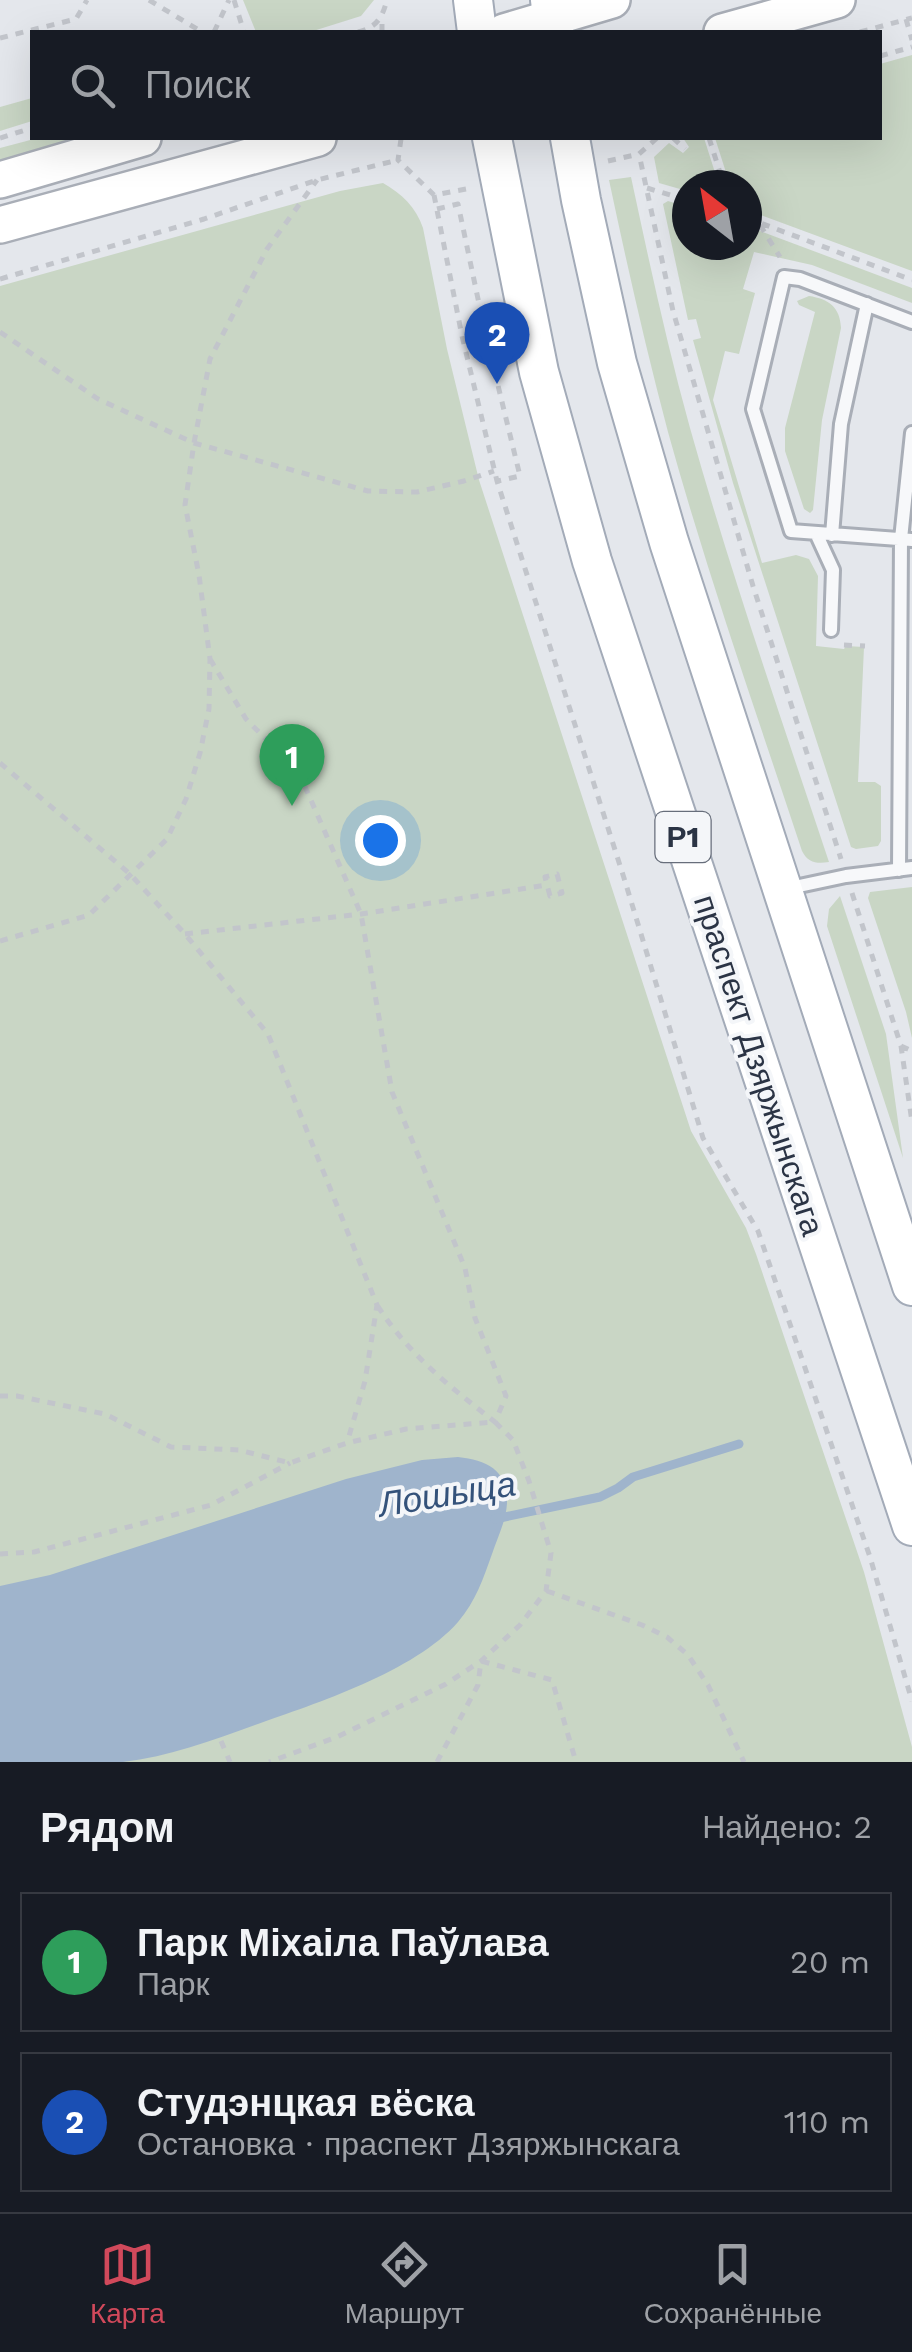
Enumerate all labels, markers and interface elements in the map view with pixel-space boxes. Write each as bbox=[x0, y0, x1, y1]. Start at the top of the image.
search box bbox=[30, 30, 882, 140]
icon: search bbox=[65, 58, 120, 113]
text: Поиск bbox=[145, 63, 250, 107]
north arrow bbox=[672, 170, 762, 260]
pin: 2 bbox=[464, 302, 530, 384]
pin: 1 bbox=[260, 724, 324, 806]
road number: Р1 bbox=[656, 812, 710, 862]
your location bbox=[355, 815, 406, 866]
street label: праспект Дзяржынскага bbox=[686, 890, 832, 1240]
water label: Лошыца bbox=[374, 1462, 519, 1526]
text: Рядом bbox=[40, 1803, 175, 1852]
text: Найдено: 2 bbox=[702, 1808, 872, 1846]
text: Парк Міхаіла Паўлава bbox=[137, 1921, 549, 1965]
text: 1 bbox=[68, 1943, 81, 1981]
text: 20 m bbox=[790, 1943, 870, 1981]
text: Парк bbox=[137, 1965, 210, 2003]
text: Студэнцкая вёска bbox=[137, 2081, 475, 2125]
text: 2 bbox=[65, 2103, 84, 2141]
text: 110 m bbox=[784, 2103, 870, 2141]
text: Остановка · праспект Дзяржынскага bbox=[137, 2125, 680, 2163]
tab: Карта bbox=[90, 2237, 165, 2330]
tab: Маршрут bbox=[345, 2237, 464, 2330]
tab: Сохранённые bbox=[644, 2237, 822, 2330]

